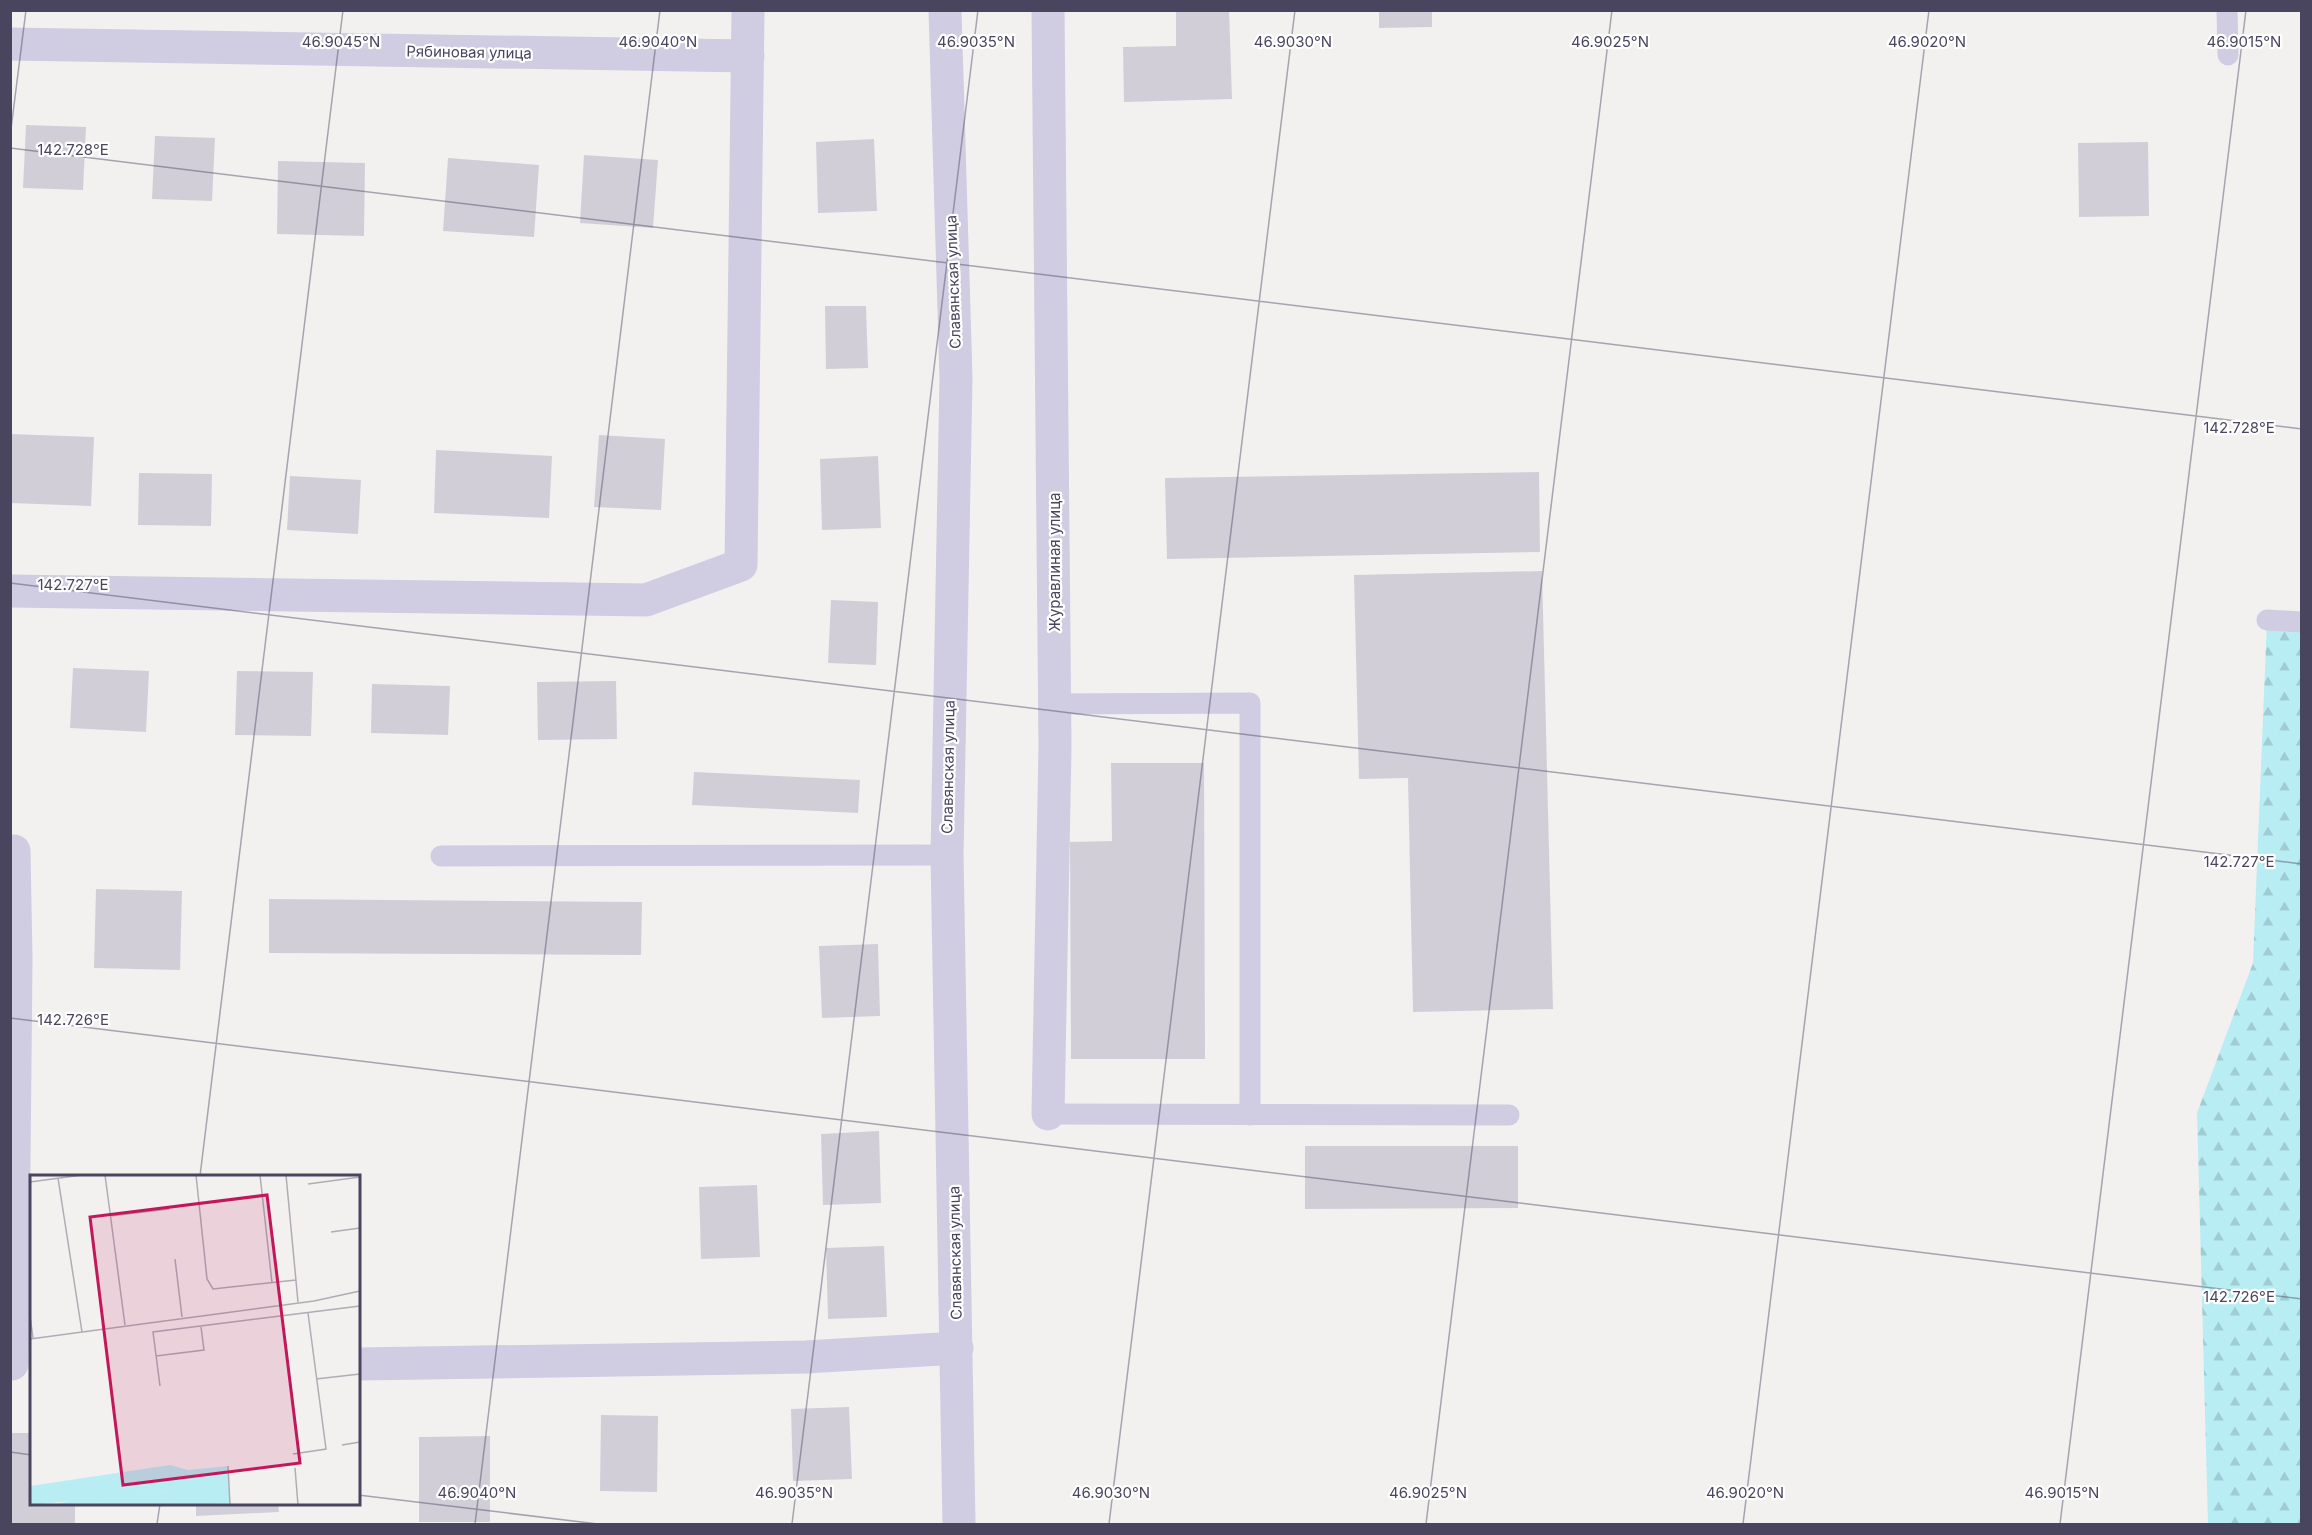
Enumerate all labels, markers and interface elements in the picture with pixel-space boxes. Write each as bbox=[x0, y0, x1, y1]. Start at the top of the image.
text: 46.9045°N bbox=[302, 32, 380, 51]
text: 46.9040°N bbox=[619, 32, 697, 51]
text: 46.9035°N bbox=[937, 32, 1015, 51]
text: 46.9030°N bbox=[1254, 32, 1332, 51]
text: 46.9025°N bbox=[1571, 32, 1649, 51]
text: 46.9020°N bbox=[1888, 32, 1966, 51]
text: 46.9015°N bbox=[2207, 32, 2281, 51]
street label: Рябиновая улица bbox=[406, 41, 532, 63]
text: 142.728°E bbox=[37, 140, 109, 159]
street label: Славянская улица bbox=[941, 215, 965, 349]
text: 142.728°E bbox=[2203, 418, 2275, 437]
street label: Журавлиная улица bbox=[1045, 492, 1064, 632]
text: 142.727°E bbox=[37, 575, 109, 594]
street label: Славянская улица bbox=[937, 700, 959, 834]
text: 142.727°E bbox=[2203, 852, 2275, 871]
text: 142.726°E bbox=[37, 1010, 109, 1029]
inset map bbox=[30, 1175, 360, 1505]
street label: Славянская улица bbox=[944, 1186, 966, 1320]
text: 142.726°E bbox=[2203, 1287, 2275, 1306]
text: 46.9040°N bbox=[438, 1483, 516, 1502]
text: 46.9035°N bbox=[755, 1483, 833, 1502]
text: 46.9030°N bbox=[1072, 1483, 1150, 1502]
text: 46.9025°N bbox=[1389, 1483, 1467, 1502]
text: 46.9020°N bbox=[1706, 1483, 1784, 1502]
text: 46.9015°N bbox=[2025, 1483, 2099, 1502]

